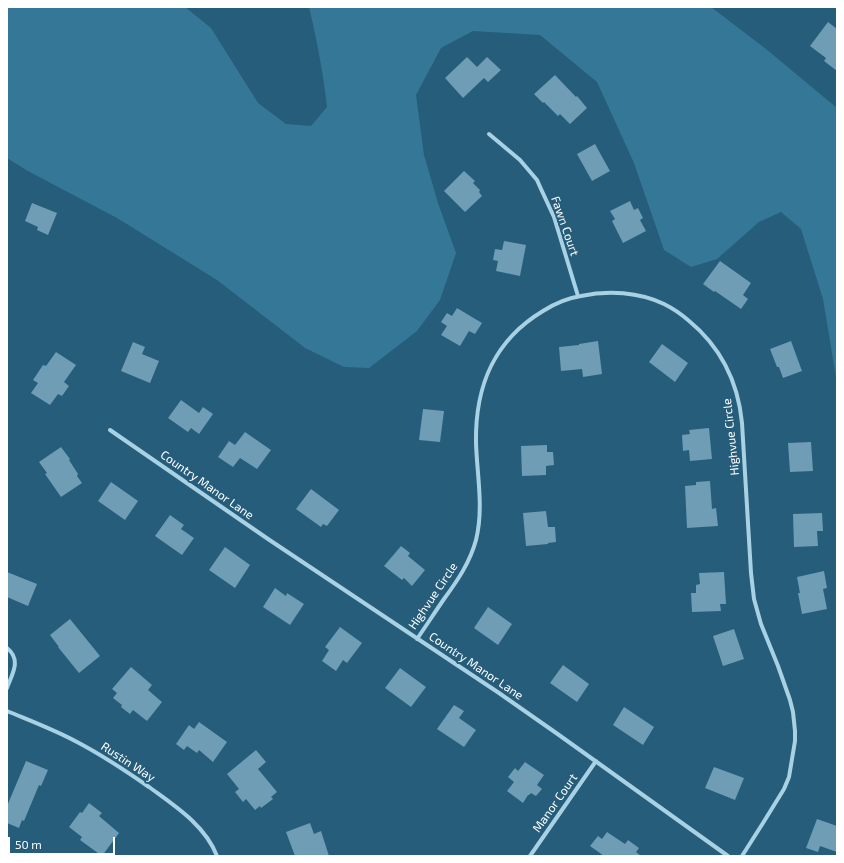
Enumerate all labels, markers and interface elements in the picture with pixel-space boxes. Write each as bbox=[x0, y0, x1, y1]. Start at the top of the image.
street label: Fawn Court bbox=[548, 194, 582, 258]
street label: Highvue Circle bbox=[720, 398, 742, 476]
street label: Country Manor Lane bbox=[158, 447, 256, 523]
street label: Highvue Circle bbox=[405, 560, 461, 632]
street label: Country Manor Lane bbox=[426, 629, 526, 703]
street label: Rustin Way bbox=[98, 739, 158, 785]
street label: Manor Court bbox=[530, 771, 580, 835]
scale bar bbox=[10, 829, 117, 855]
text: 50 m bbox=[15, 837, 42, 851]

